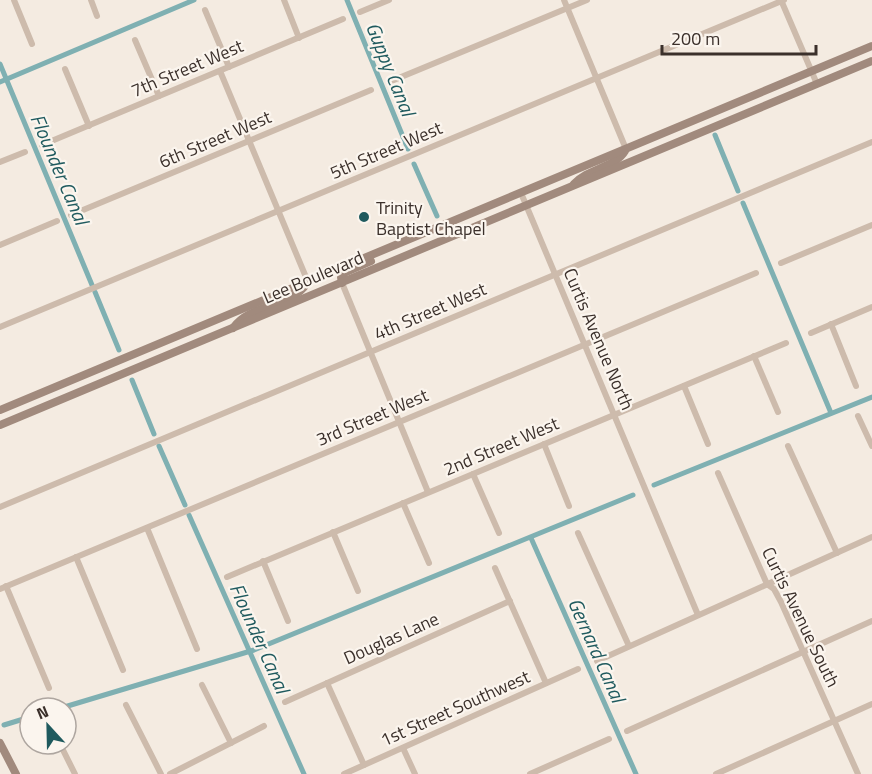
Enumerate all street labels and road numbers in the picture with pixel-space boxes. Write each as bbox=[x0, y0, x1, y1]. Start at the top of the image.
street label: 7th Street West bbox=[127, 32, 248, 104]
street label: 6th Street West bbox=[155, 103, 276, 175]
street label: 5th Street West bbox=[326, 114, 447, 186]
street label: Lee Boulevard bbox=[258, 244, 368, 310]
street label: Curtis Avenue North bbox=[557, 264, 641, 414]
street label: 4th Street West bbox=[370, 275, 491, 347]
street label: 3rd Street West bbox=[312, 381, 433, 453]
street label: 2nd Street West bbox=[439, 409, 563, 482]
street label: Curtis Avenue South bbox=[755, 542, 847, 692]
street label: Douglas Lane bbox=[339, 605, 443, 671]
street label: 1st Street Southwest bbox=[376, 663, 535, 753]

